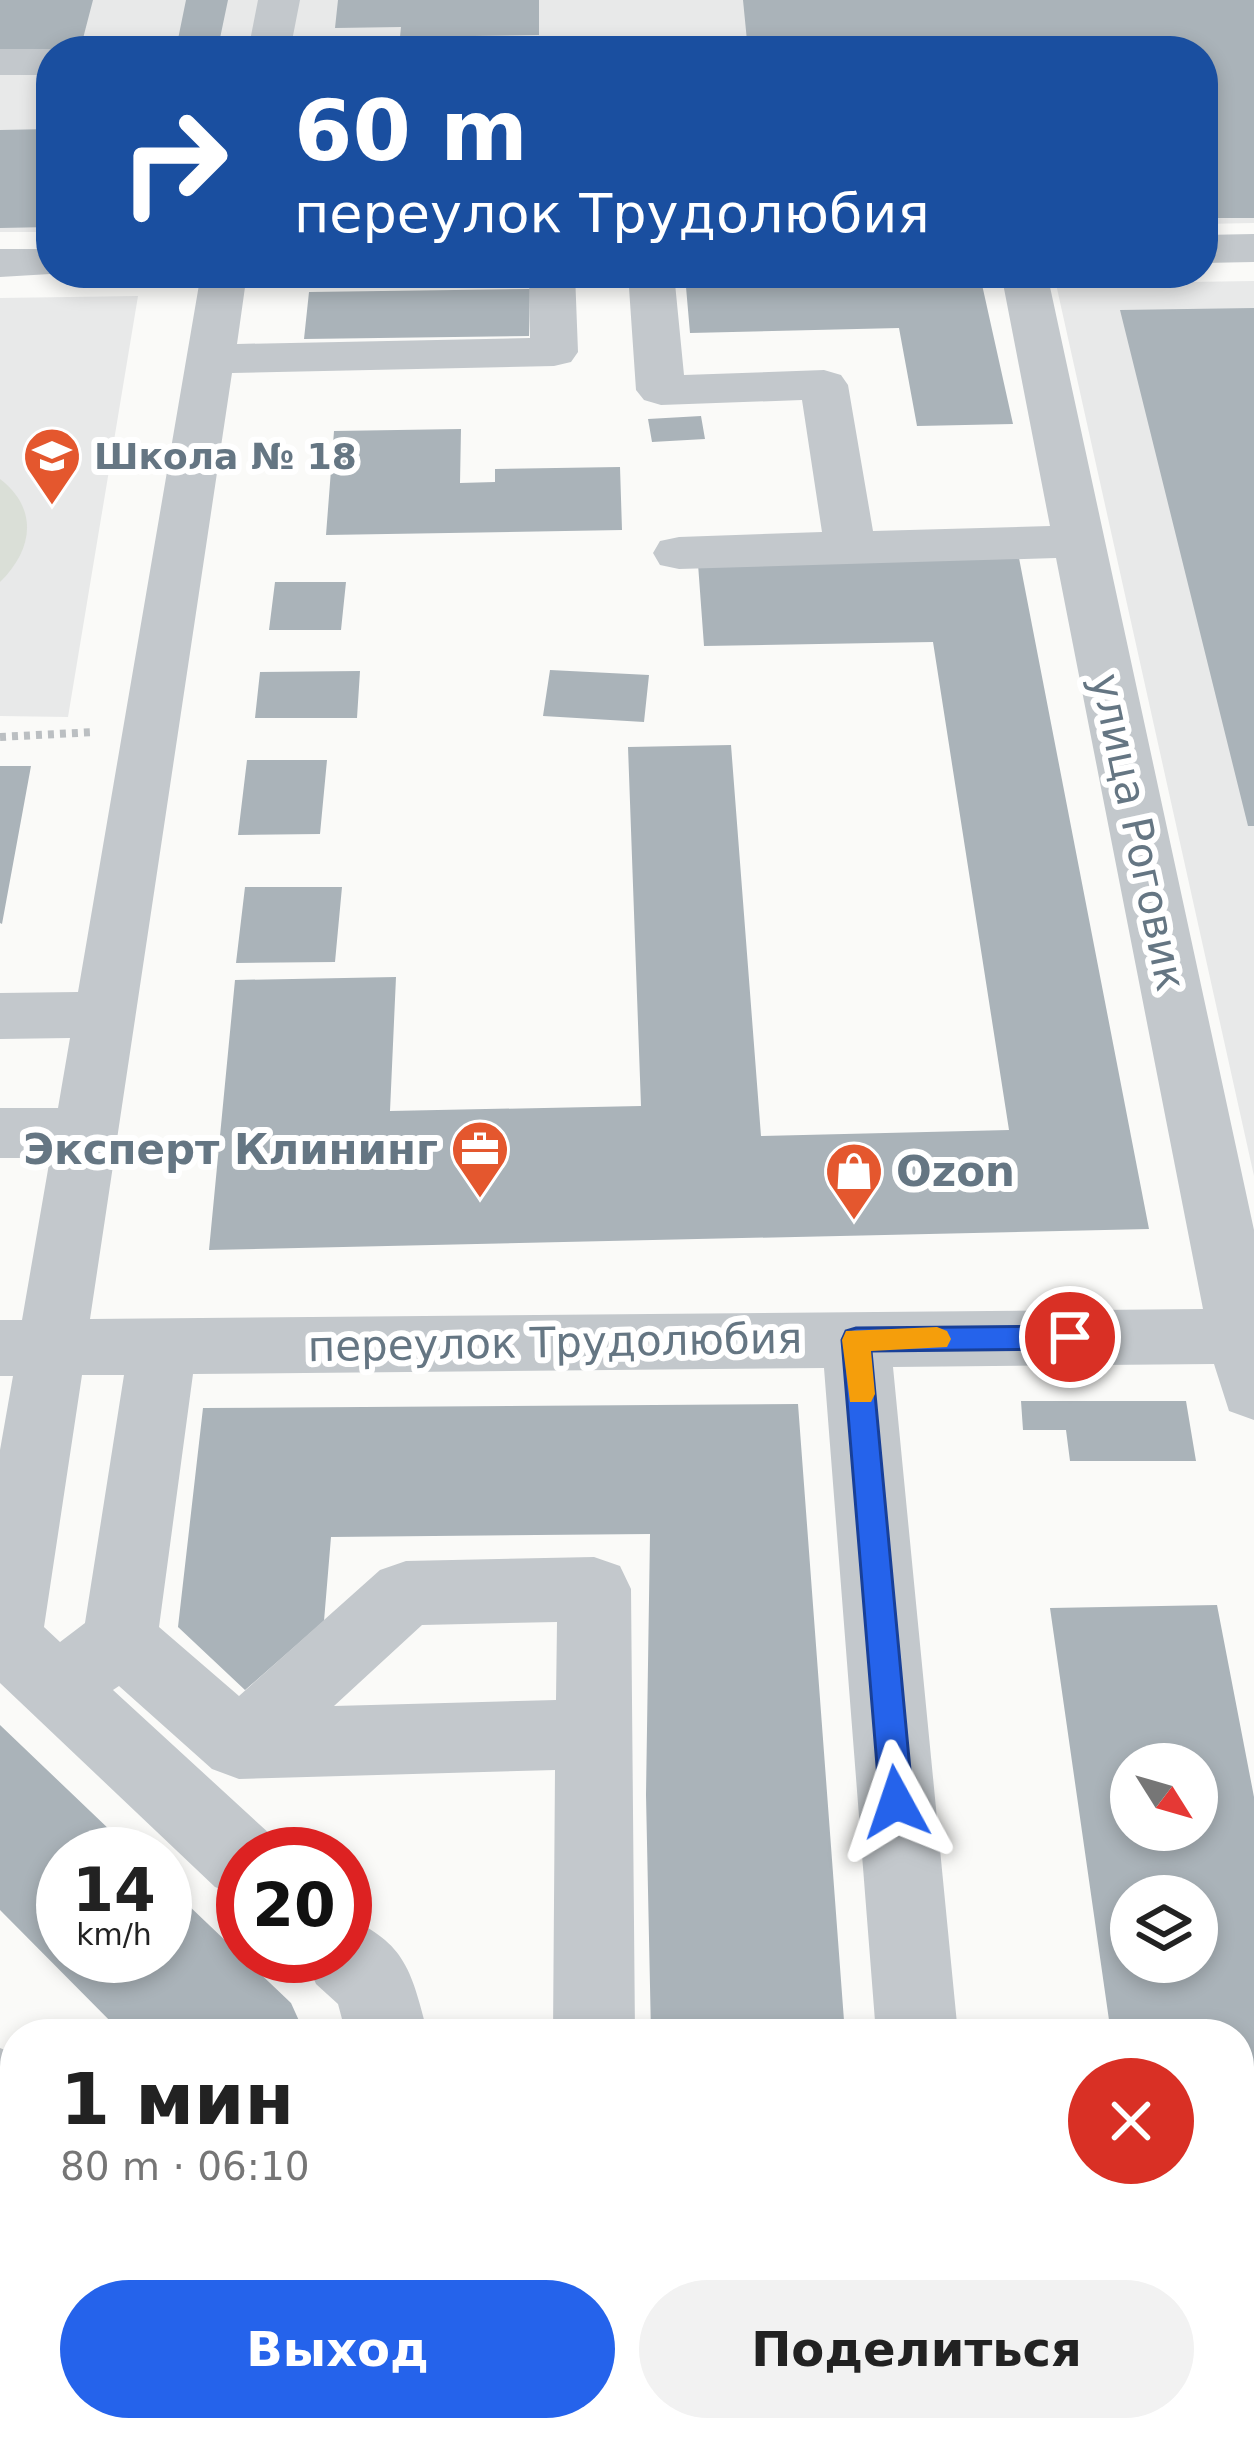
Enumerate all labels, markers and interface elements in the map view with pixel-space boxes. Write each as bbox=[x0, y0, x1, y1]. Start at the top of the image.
text: 60 m bbox=[294, 82, 528, 180]
icon: right bbox=[96, 84, 252, 240]
text: переулок Трудолюбия bbox=[294, 182, 930, 245]
school or university icon: Школа № 18 bbox=[21, 425, 83, 507]
place label: Школа № 18 bbox=[94, 436, 357, 477]
street label: улица Роговик bbox=[1081, 669, 1196, 995]
office icon: Эксперт Клининг bbox=[449, 1118, 511, 1200]
place label: Эксперт Клининг bbox=[23, 1125, 438, 1174]
shop icon: Ozon bbox=[823, 1140, 885, 1222]
place label: Ozon bbox=[896, 1147, 1015, 1196]
pin bbox=[1019, 1286, 1121, 1388]
icon: arrive bbox=[1037, 1304, 1103, 1370]
street label: переулок Трудолюбия bbox=[307, 1314, 803, 1371]
position arrow bbox=[833, 1739, 959, 1865]
north arrow bbox=[1110, 1743, 1218, 1851]
map controls bbox=[1110, 1743, 1218, 1983]
speed limit sign: 20 bbox=[216, 1827, 372, 1983]
text: 14 bbox=[72, 1855, 156, 1925]
button: layers bbox=[1110, 1875, 1218, 1983]
text: km/h bbox=[76, 1917, 152, 1952]
text: 1 мин bbox=[60, 2057, 294, 2141]
button: close bbox=[1068, 2058, 1194, 2184]
text: 80 m · 06:10 bbox=[60, 2144, 310, 2189]
button: Выход bbox=[60, 2280, 615, 2418]
button: Поделиться bbox=[639, 2280, 1194, 2418]

